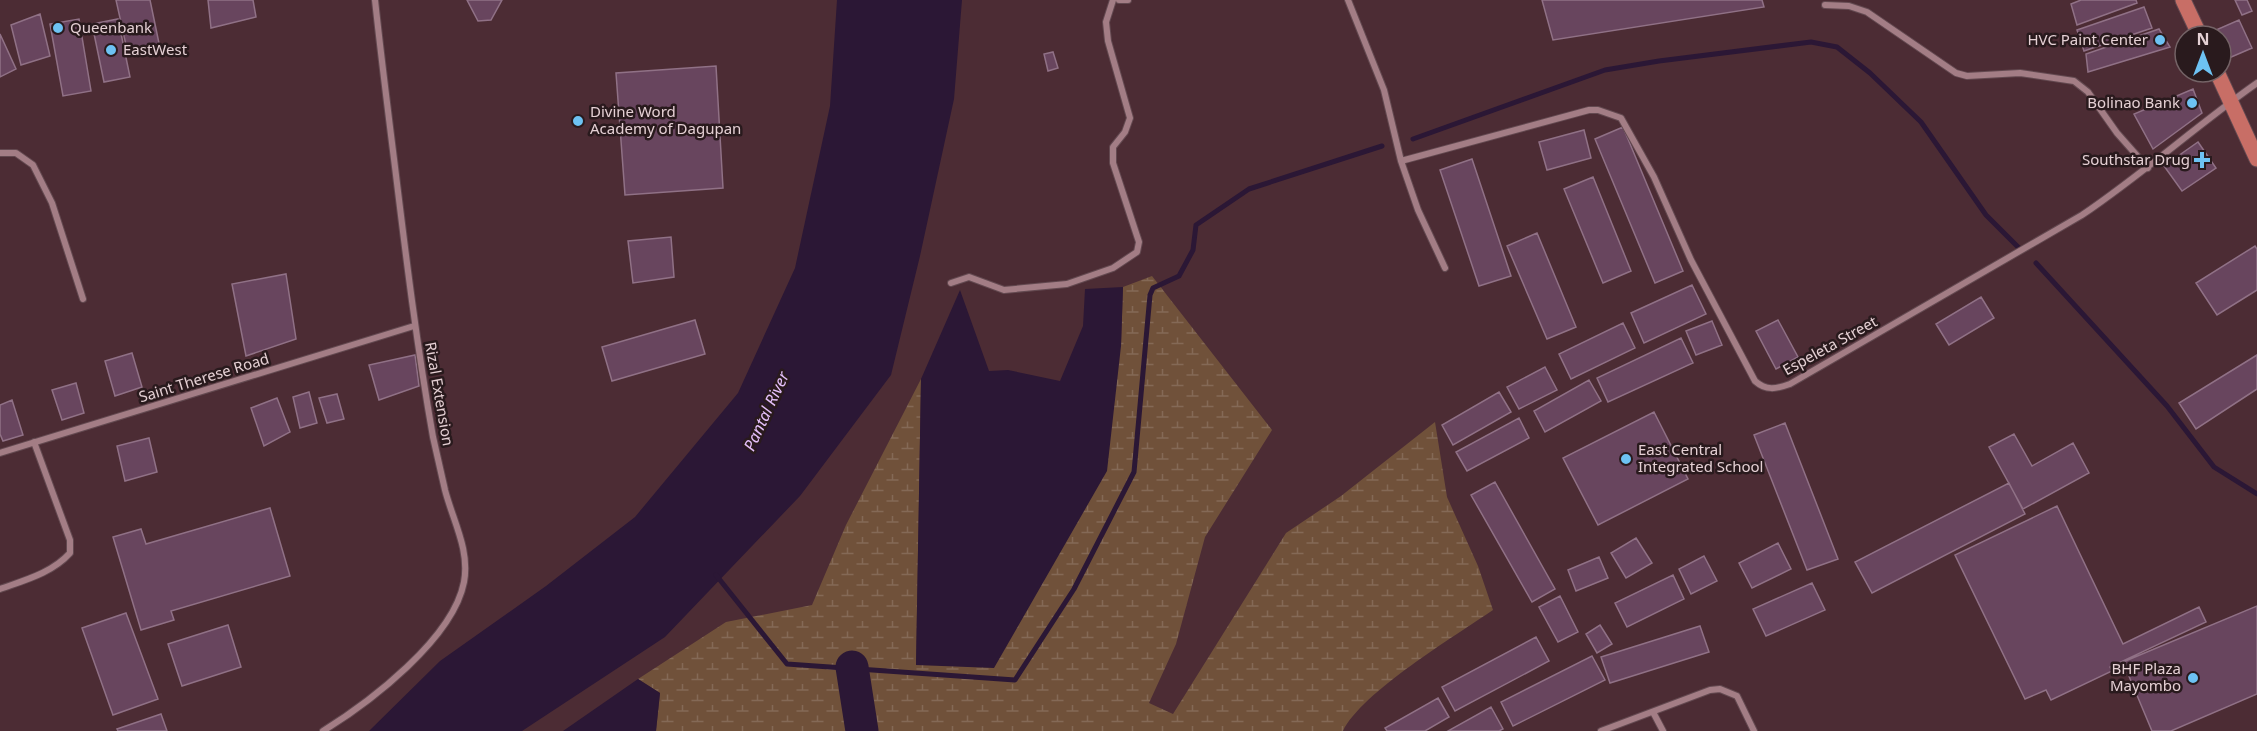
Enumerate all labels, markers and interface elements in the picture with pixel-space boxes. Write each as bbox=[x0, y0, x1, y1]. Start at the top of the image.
place label: Queenbank bbox=[70, 17, 152, 37]
marker: Queenbank bbox=[51, 21, 65, 35]
north arrow bbox=[2173, 24, 2233, 84]
text: N bbox=[2196, 28, 2210, 50]
place label: HVC Paint Center bbox=[2027, 29, 2148, 49]
marker: HVC Paint Center bbox=[2153, 33, 2167, 47]
place label: EastWest bbox=[123, 39, 188, 59]
marker: EastWest bbox=[104, 43, 118, 57]
place label: Bolinao Bank bbox=[2087, 92, 2180, 112]
marker: Bolinao Bank bbox=[2185, 96, 2199, 110]
place label: Divine Word Academy of Dagupan bbox=[590, 101, 741, 138]
marker: Divine Word Academy of Dagupan bbox=[571, 114, 585, 128]
place label: Southstar Drug bbox=[2082, 149, 2190, 169]
marker: Southstar Drug bbox=[2195, 153, 2209, 167]
street label: Espeleta Street bbox=[1779, 311, 1881, 379]
street label: Rizal Extension bbox=[421, 340, 459, 447]
street label: Saint Therese Road bbox=[136, 348, 271, 406]
water label: Pantal River bbox=[738, 367, 794, 454]
place label: East Central Integrated School bbox=[1638, 439, 1764, 476]
marker: East Central Integrated School bbox=[1619, 452, 1633, 466]
place label: BHF Plaza Mayombo bbox=[2110, 658, 2181, 695]
marker: BHF Plaza Mayombo bbox=[2186, 671, 2200, 685]

